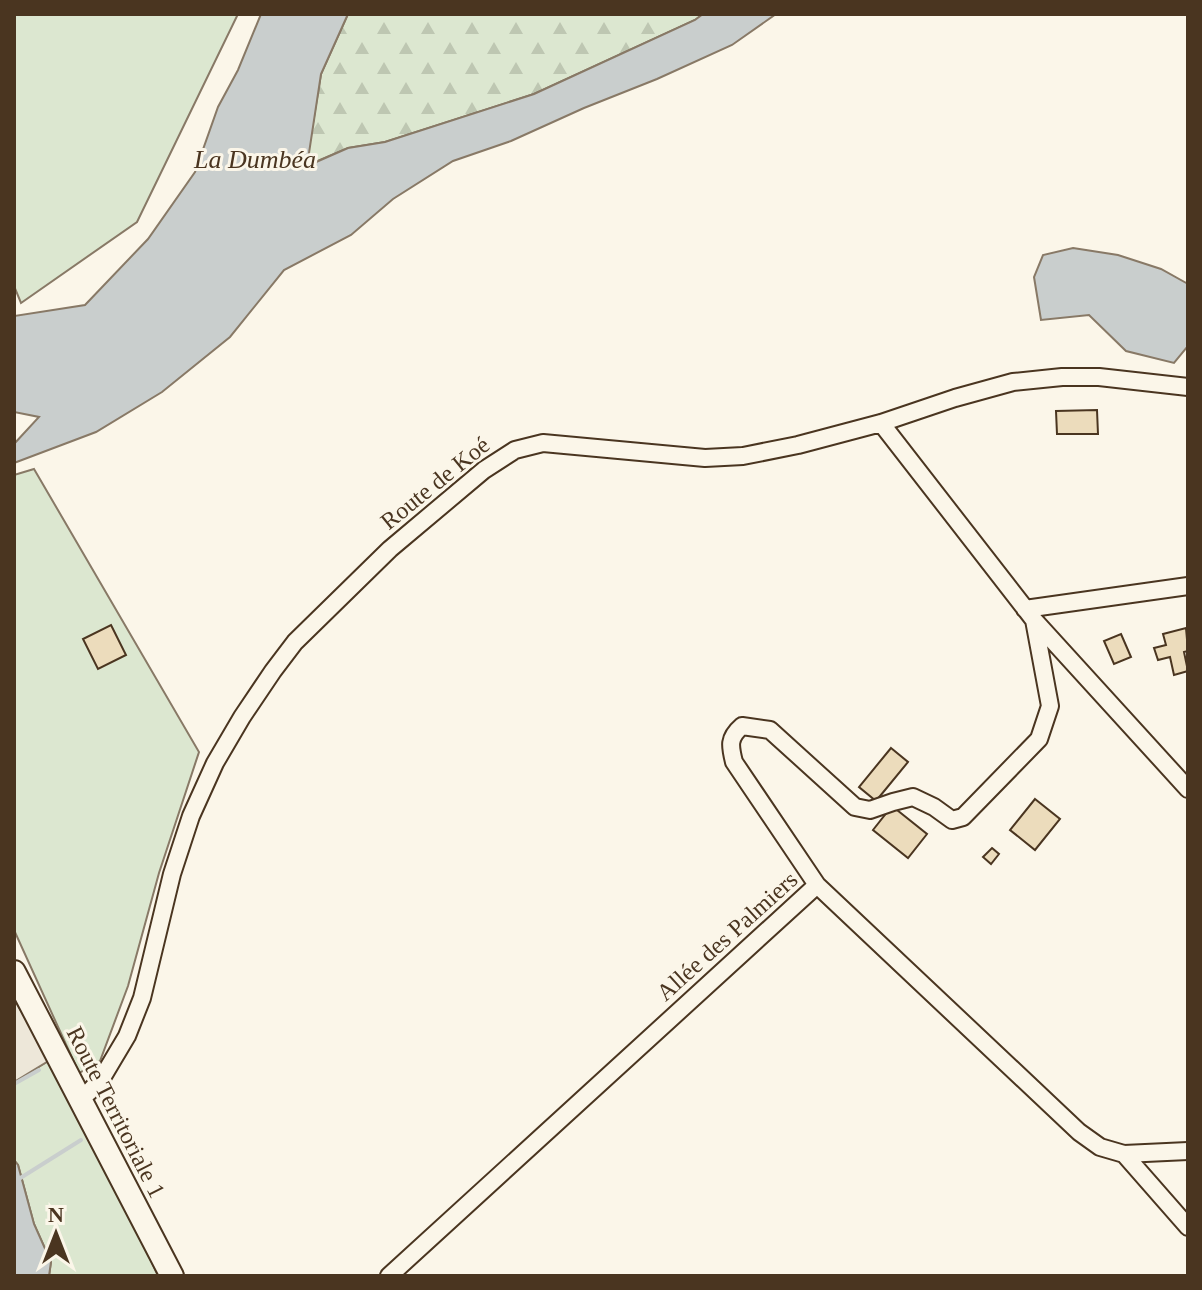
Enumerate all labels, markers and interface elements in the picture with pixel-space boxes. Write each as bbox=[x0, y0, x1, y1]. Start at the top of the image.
water label: La Dumbéa bbox=[193, 145, 316, 174]
street label: Route de Koé bbox=[376, 431, 494, 535]
street label: Allée des Palmiers bbox=[651, 866, 803, 1006]
street label: Route Territoriale 1 bbox=[62, 1022, 170, 1202]
north arrow bbox=[16, 1194, 96, 1274]
text: N bbox=[48, 1202, 64, 1227]

